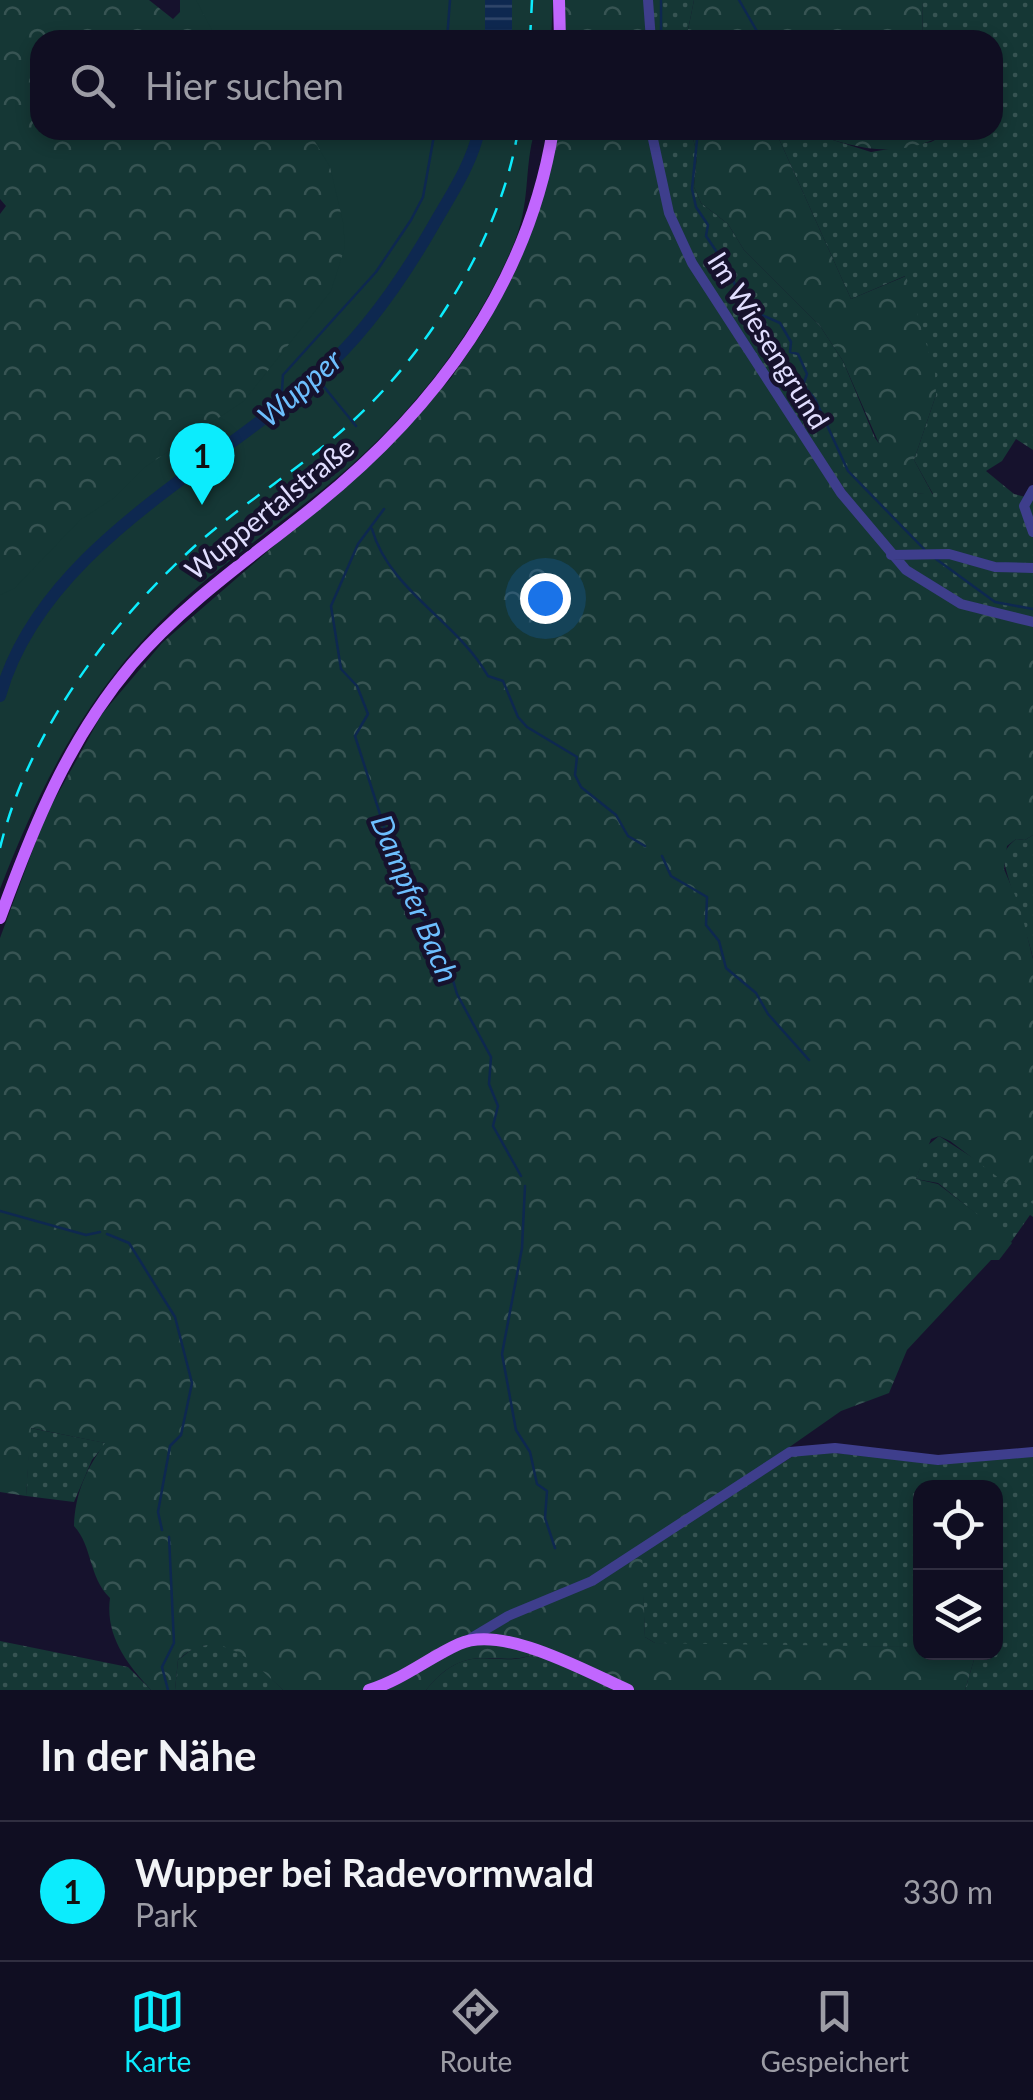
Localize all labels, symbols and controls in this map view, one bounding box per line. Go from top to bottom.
search box [30,30,1003,140]
icon: search [65,58,120,113]
text: Hier suchen [145,62,344,108]
street label: Im Wiesengrund [701,245,837,435]
water label: Wupper [250,340,349,433]
pin: 1 [170,422,234,505]
street label: Wuppertalstraße [178,429,360,587]
your location [520,573,571,624]
water label: Dampfer Bach [365,809,467,987]
map controls [913,1480,1003,1660]
button: locate [913,1480,1003,1570]
button: layers [913,1570,1003,1660]
text: In der Nähe [40,1730,257,1780]
text: Wupper bei Radevormwald [135,1849,594,1895]
text: 1 [63,1872,82,1911]
text: 330 m [903,1872,993,1911]
text: Park [135,1895,198,1934]
tab: Karte [124,1984,191,2078]
tab: Route [440,1984,512,2078]
tab: Gespeichert [761,1984,909,2078]

